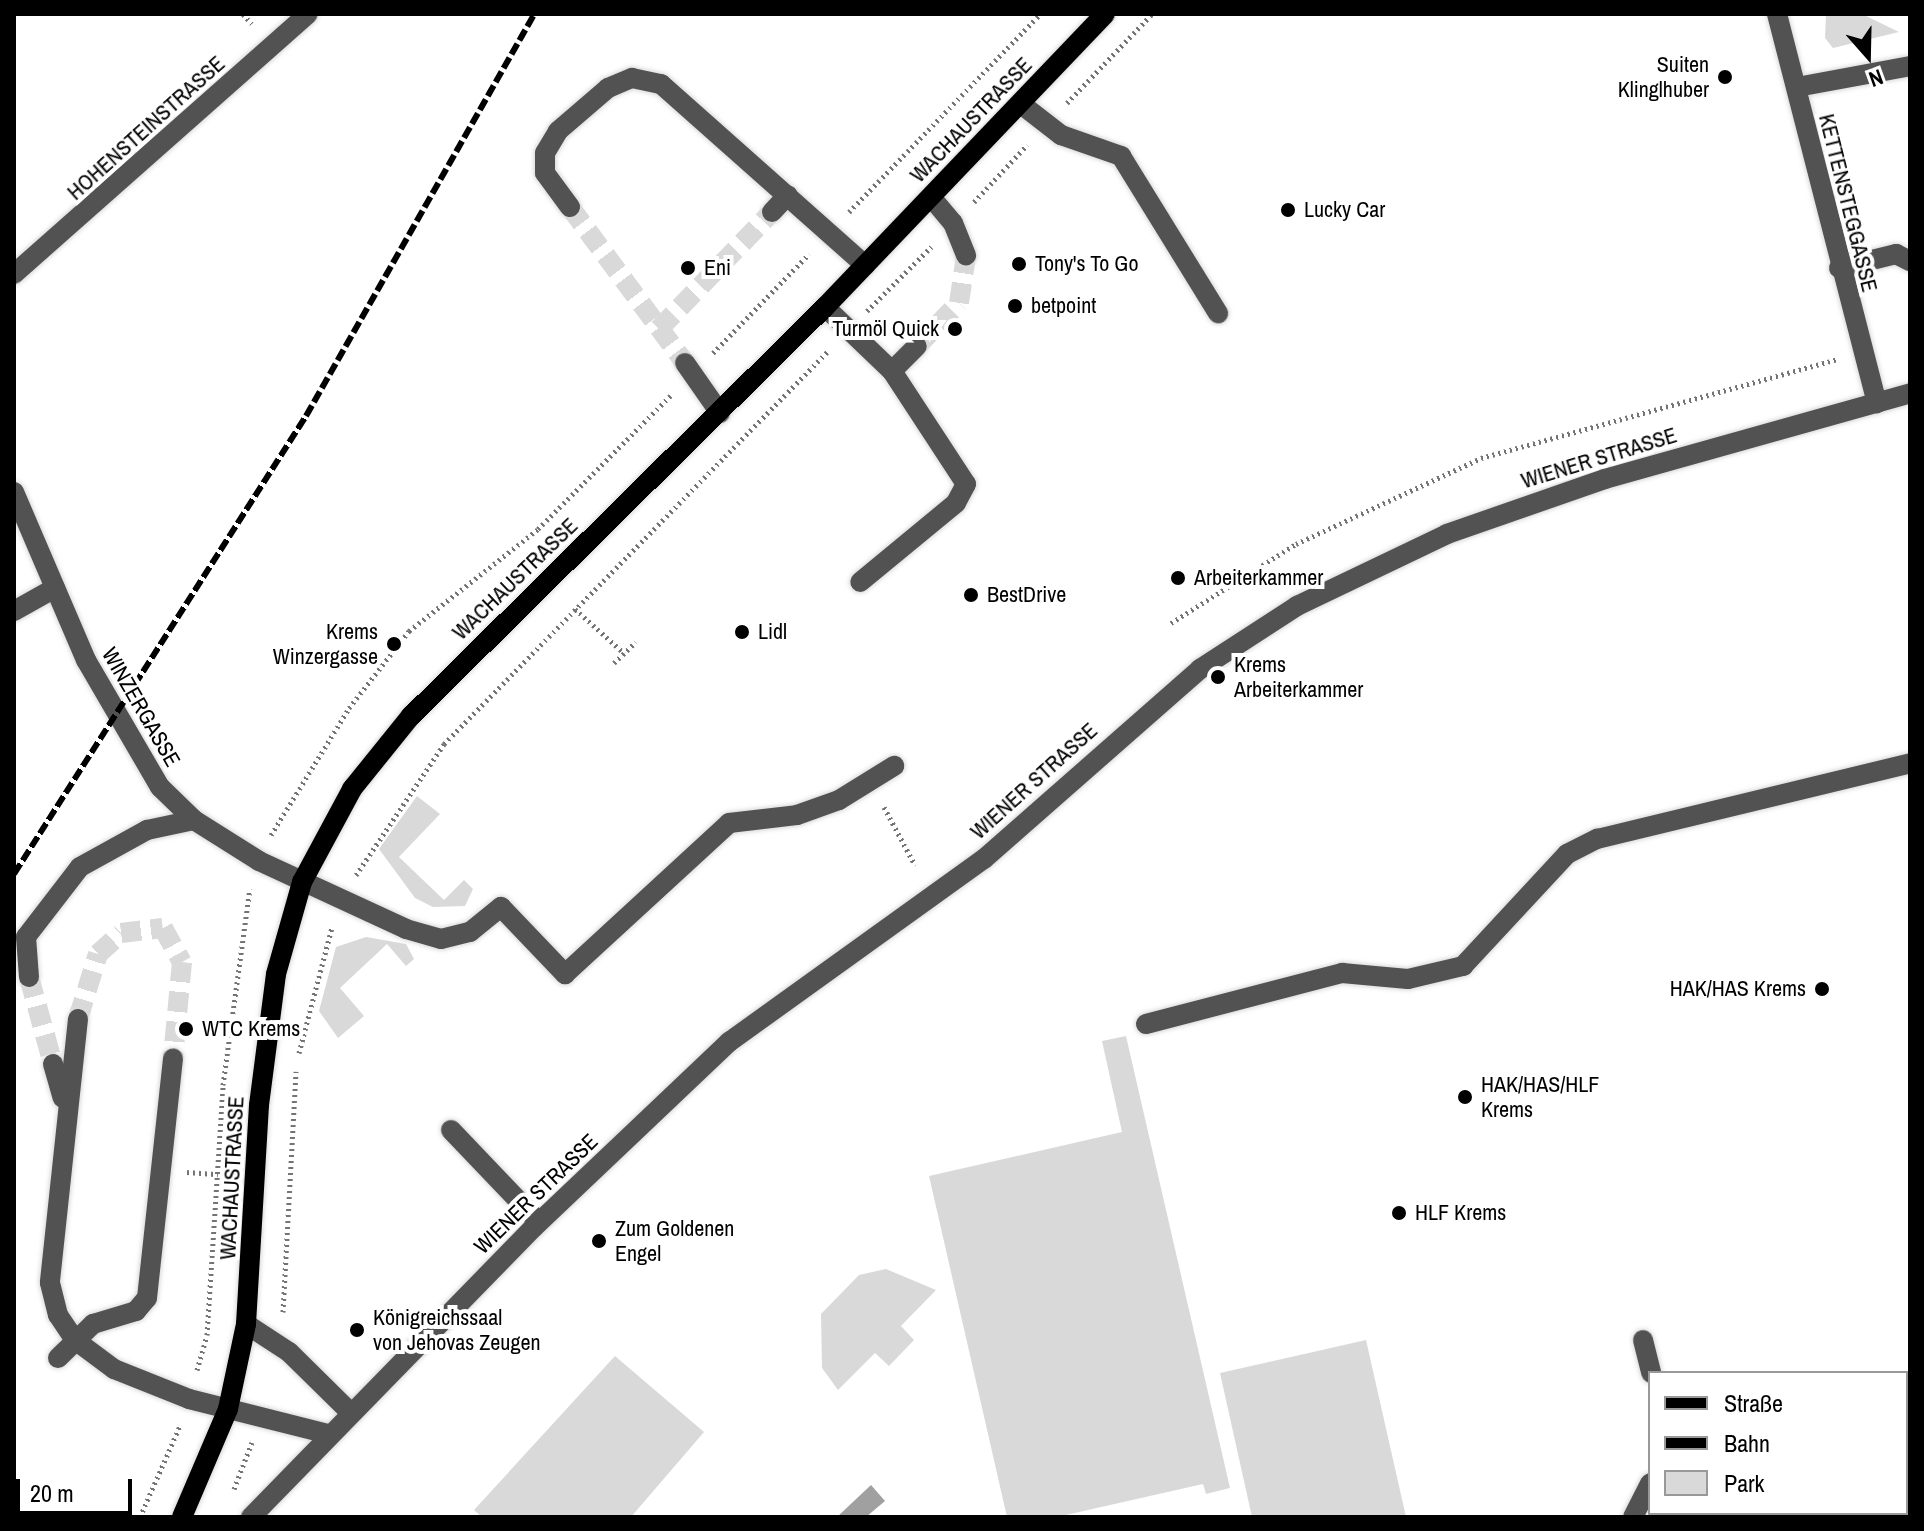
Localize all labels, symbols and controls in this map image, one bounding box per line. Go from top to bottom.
north arrow [1828,16,1908,96]
street label: HOHENSTEINSTRASSE [62,50,230,206]
place label: Suiten Klinglhuber [1618,51,1709,102]
street label: WACHAUSTRASSE [905,52,1037,188]
text: N [1865,62,1887,95]
marker: Suiten Klinglhuber [1716,68,1734,86]
street label: KETTENSTEGGASSE [1813,111,1883,295]
place label: Lucky Car [1304,197,1385,223]
marker: Lucky Car [1279,201,1297,219]
place label: Tony's To Go [1035,251,1139,277]
place label: Eni [704,255,731,281]
marker: Tony's To Go [1010,255,1028,273]
marker: Eni [679,259,697,277]
place label: betpoint [1031,293,1096,319]
marker: betpoint [1006,297,1024,315]
place label: Turmöl Quick [832,316,939,342]
marker: Turmöl Quick [946,320,964,338]
street label: WIENER STRASSE [1518,422,1680,494]
street label: WACHAUSTRASSE [447,513,583,645]
place label: Arbeiterkammer [1194,565,1323,591]
marker: Arbeiterkammer [1169,569,1187,587]
place label: BestDrive [987,582,1066,608]
marker: BestDrive [962,586,980,604]
place label: Krems Winzergasse [273,618,378,670]
place label: Lidl [758,619,787,645]
marker: Lidl [733,623,751,641]
marker: Krems Winzergasse [385,635,403,653]
street label: WINZERGASSE [96,643,186,771]
place label: Krems Arbeiterkammer [1234,651,1363,702]
marker: Krems Arbeiterkammer [1209,668,1227,686]
street label: WIENER STRASSE [965,717,1103,845]
place label: HAK/HAS Krems [1670,976,1806,1002]
marker: HAK/HAS Krems [1813,980,1831,998]
place label: WTC Krems [202,1016,300,1042]
marker: WTC Krems [177,1020,195,1038]
place label: HAK/HAS/HLF Krems [1481,1071,1599,1122]
marker: HAK/HAS/HLF Krems [1456,1088,1474,1106]
street label: WACHAUSTRASSE [215,1096,249,1260]
street label: WIENER STRASSE [469,1128,603,1260]
place label: HLF Krems [1415,1200,1506,1226]
marker: HLF Krems [1390,1204,1408,1222]
place label: Zum Goldenen Engel [615,1215,734,1266]
marker: Zum Goldenen Engel [590,1232,608,1250]
place label: Königreichssaal von Jehovas Zeugen [373,1304,540,1356]
marker: Königreichssaal von Jehovas Zeugen [348,1321,366,1339]
legend [1648,1371,1908,1515]
text: Straße [1724,1387,1783,1419]
text: Bahn [1724,1427,1770,1459]
scale bar [20,1463,136,1513]
text: Park [1724,1467,1764,1499]
text: 20 m [30,1477,74,1509]

